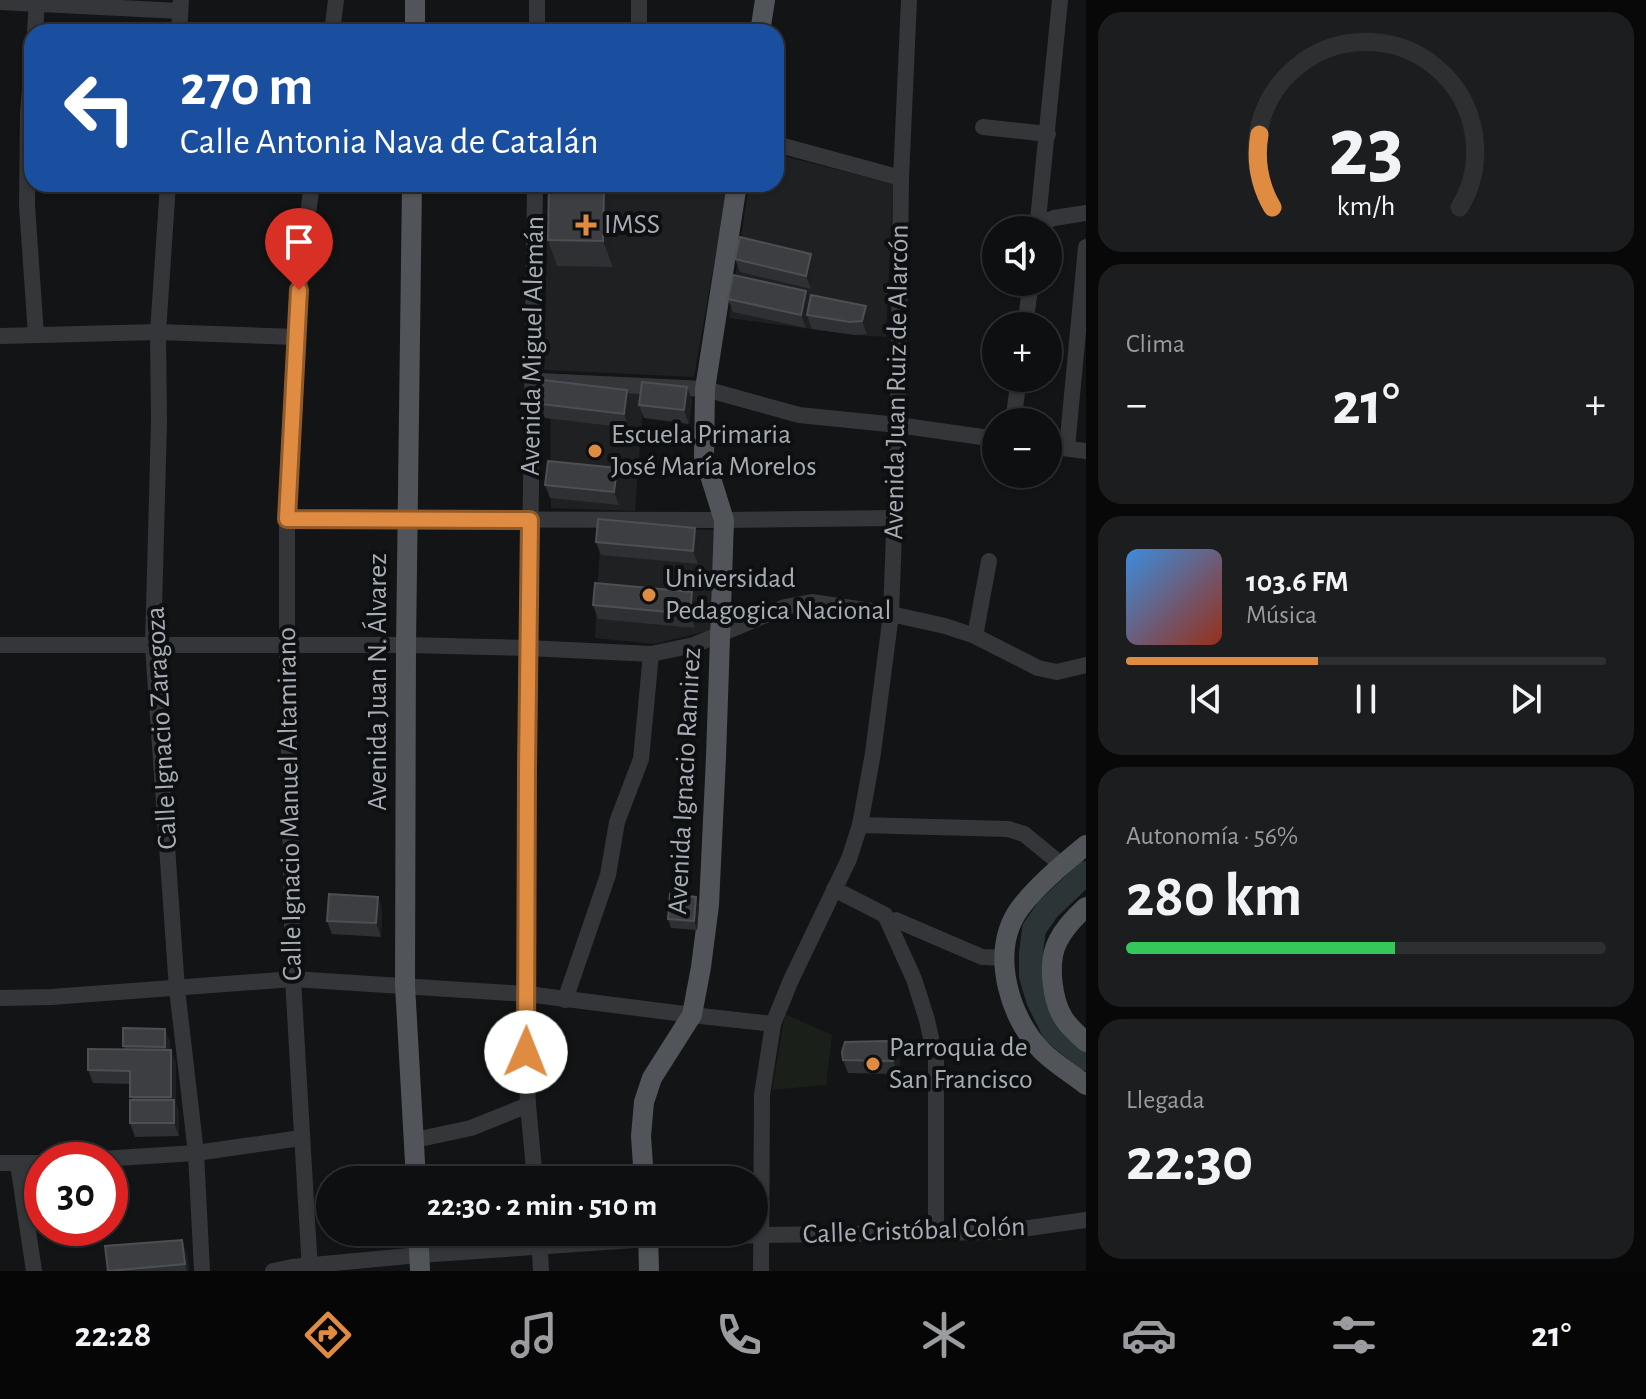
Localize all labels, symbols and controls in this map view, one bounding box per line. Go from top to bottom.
icon: left [48,56,152,160]
text: 270 m [180,59,313,115]
text: 23 [1328,106,1404,190]
text: Calle Antonia Nava de Catalán [180,124,599,160]
text: km/h [1337,192,1395,221]
pin [265,208,333,290]
place label: IMSS [604,211,660,239]
marker: IMSS [575,214,597,236]
street label: Avenida Miguel Alemán [517,216,549,476]
map controls [982,216,1062,488]
button: sound [982,216,1062,296]
icon: arrive [277,220,321,264]
street label: Avenida Juan Ruiz de Alarcón [880,224,914,540]
button: + [982,312,1062,392]
text: Clima [1126,331,1185,357]
text: 21° [1332,375,1400,435]
text: − [1126,383,1147,427]
text: + [1585,383,1606,427]
button: − [982,408,1062,488]
place label: Escuela Primaria José María Morelos [611,421,817,481]
marker: Escuela Primaria José María Morelos [586,442,604,460]
street label: Avenida Juan N. Álvarez [361,553,392,811]
place label: Universidad Pedagogica Nacional [665,565,891,625]
text: 103.6 FM [1246,567,1349,597]
marker: Universidad Pedagogica Nacional [640,586,658,604]
text: Música [1246,602,1317,628]
street label: Calle Ignacio Zaragoza [142,606,182,850]
street label: Calle Ignacio Manuel Altamirano [273,627,307,981]
street label: Avenida Ignacio Ramirez [664,647,706,915]
icon: previous [1184,677,1228,721]
icon: pause [1344,677,1388,721]
icon: next [1504,677,1548,721]
text: Autonomía · 56% [1126,823,1298,849]
text: 280 km [1126,867,1302,927]
position arrow [484,1010,568,1094]
place label: Parroquia de San Francisco [889,1034,1033,1094]
marker: Parroquia de San Francisco [864,1055,882,1073]
text: Llegada [1126,1087,1205,1113]
text: 22:30 [1126,1131,1253,1191]
speed limit sign: 30 [24,1142,128,1246]
text: 22:30 · 2 min · 510 m [427,1191,657,1221]
street label: Calle Cristóbal Colón [802,1213,1026,1249]
icon: directions [300,1307,356,1363]
icon: music [506,1307,562,1363]
icon: phone [711,1307,767,1363]
icon: climate [916,1307,972,1363]
icon: car [1121,1307,1177,1363]
icon: filters [1326,1307,1382,1363]
text: 22:28 [75,1317,151,1353]
text: 21° [1531,1317,1571,1353]

